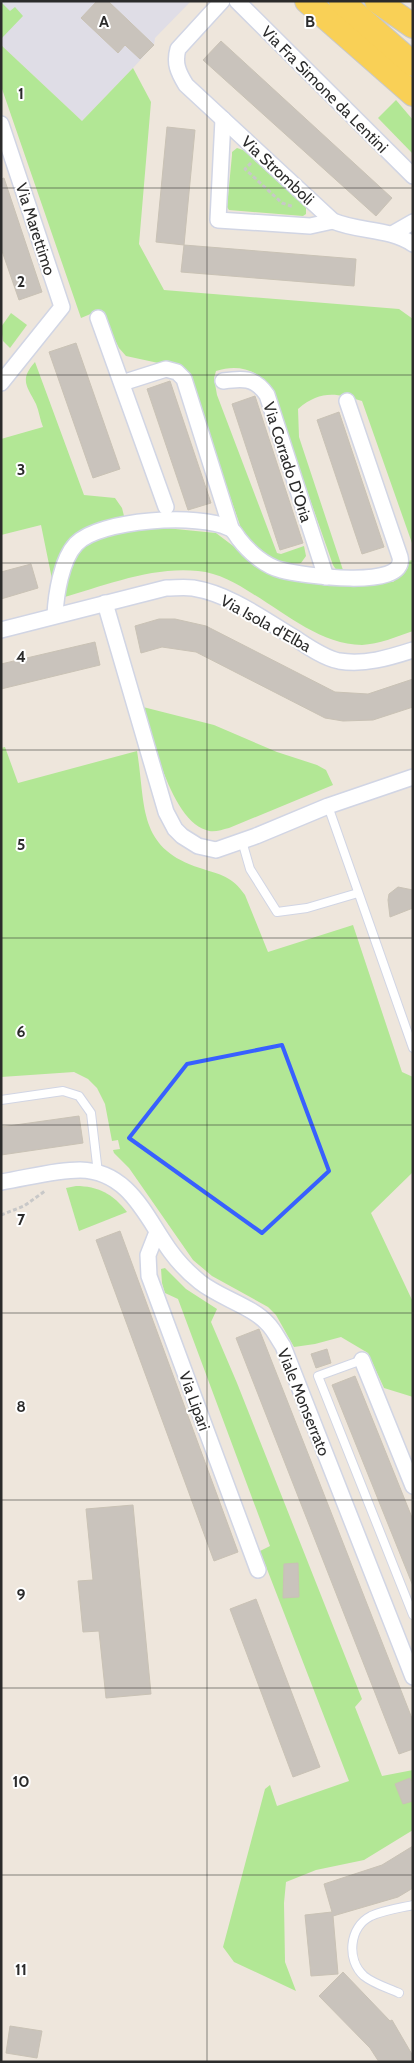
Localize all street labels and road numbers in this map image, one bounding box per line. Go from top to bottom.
street label: Via Fra Simone da Lentini [257,22,392,157]
street label: Via Stromboli [237,132,318,209]
street label: Via Marettimo [12,181,59,278]
street label: Via Corrado D'Oria [259,400,316,525]
street label: Via Isola d'Elba [217,591,315,656]
street label: Viale Monserrato [273,1346,334,1459]
street label: Via Lipari [175,1369,214,1433]

